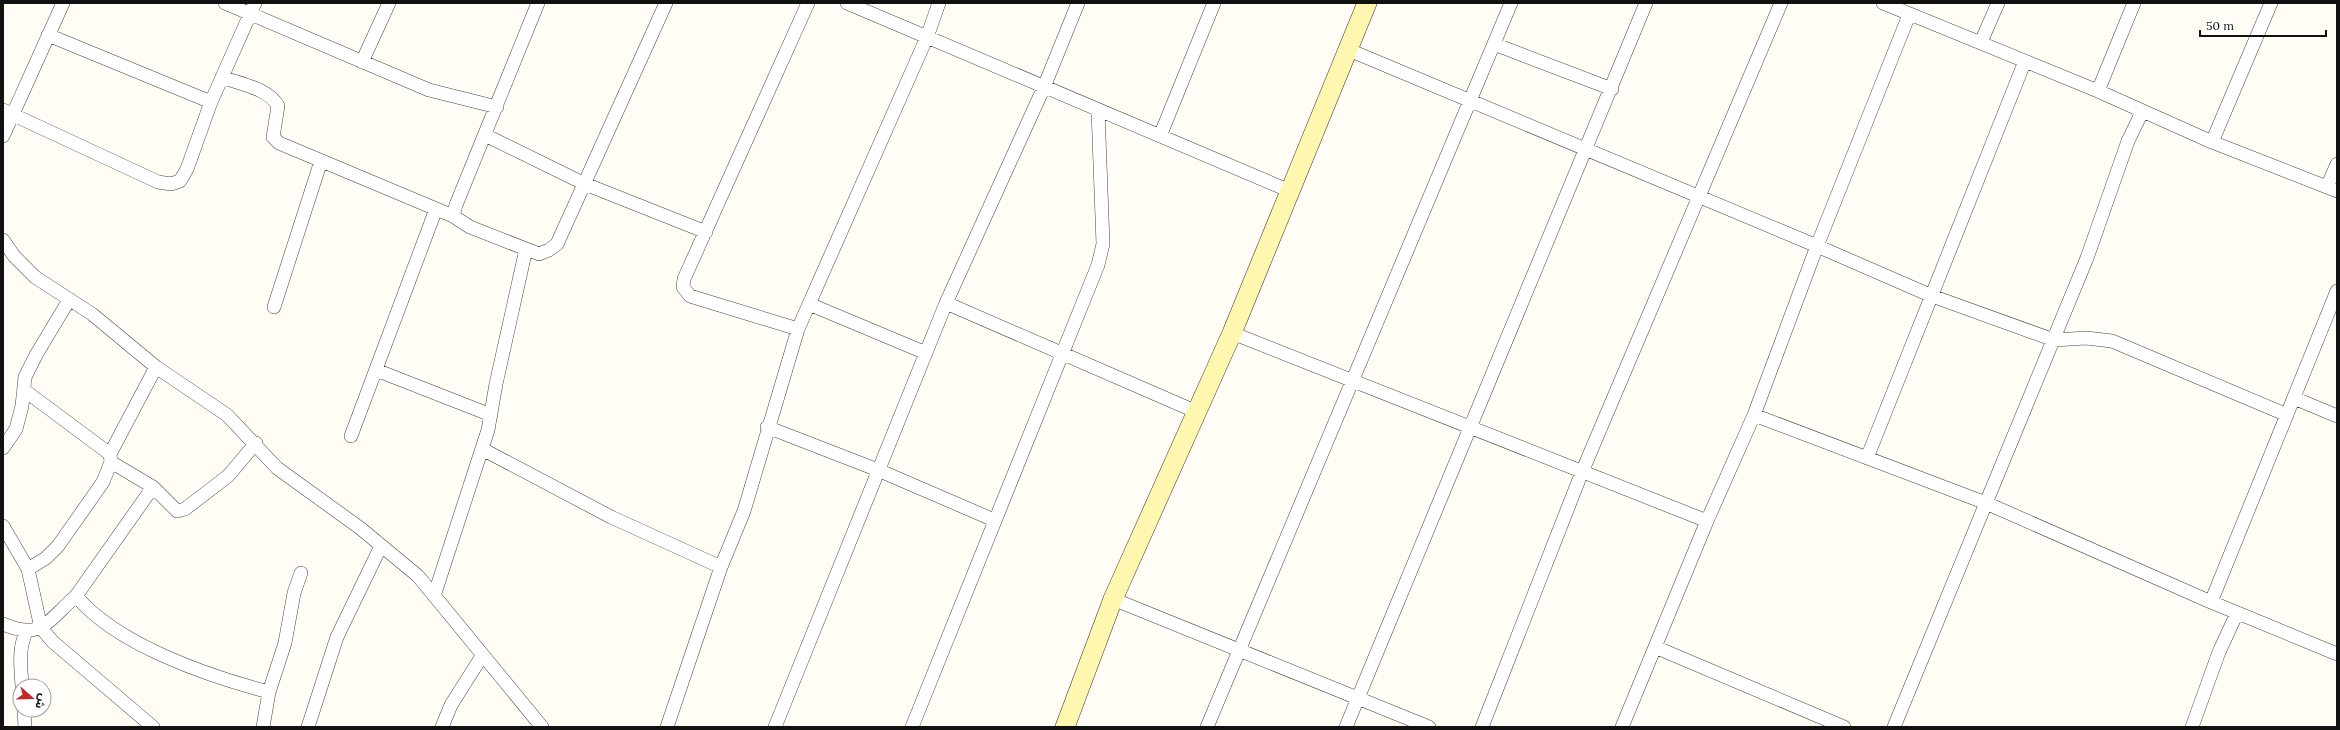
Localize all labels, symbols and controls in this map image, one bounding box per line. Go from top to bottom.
scale bar [2200,12,2326,38]
text: 50 m [2206,18,2234,33]
north arrow [12,678,52,718]
text: ش [32,692,51,711]

